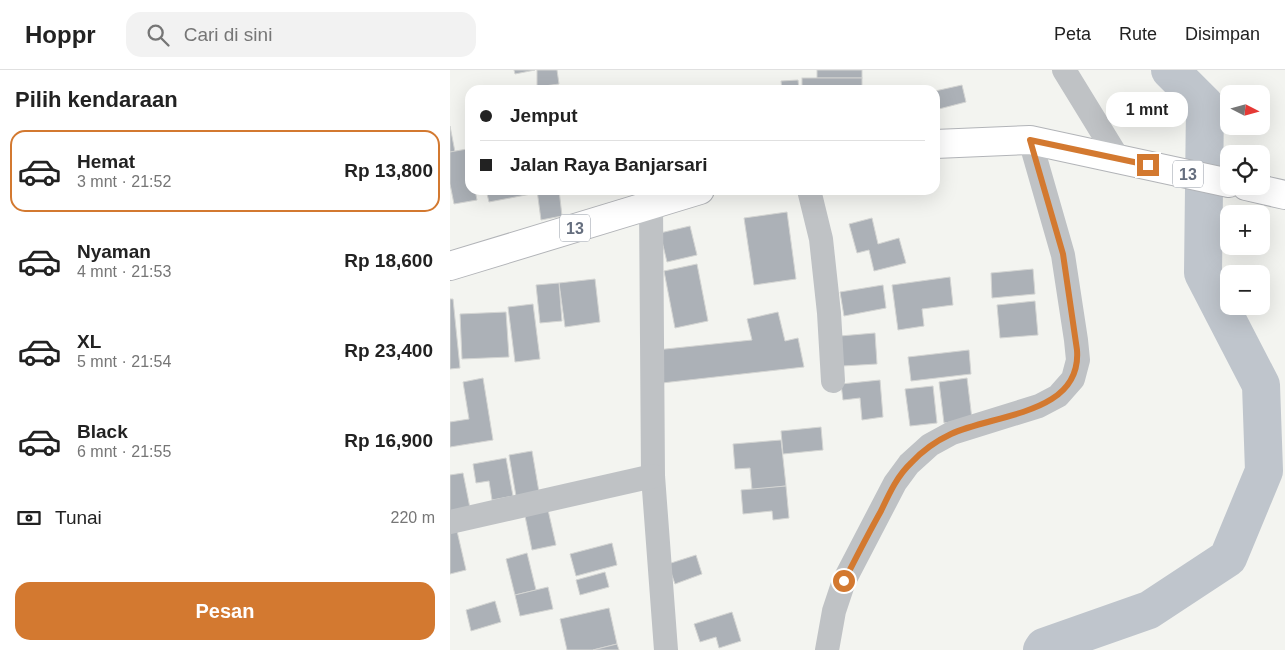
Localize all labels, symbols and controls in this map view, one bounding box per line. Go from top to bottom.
search box [126,12,476,57]
text: Hoppr [25,21,96,48]
icon: search [144,21,172,49]
text: Cari di sini [184,24,272,45]
text: Peta [1054,24,1091,44]
text: Rute [1119,24,1157,44]
text: Disimpan [1185,24,1260,44]
north arrow [1220,85,1270,135]
map controls [1220,85,1270,315]
text: Pilih kendaraan [15,87,178,112]
callout: 1 mnt [1107,92,1189,128]
text: 1 mnt [1126,101,1168,118]
text: Jemput [510,105,578,126]
button: locate [1220,145,1270,195]
icon: car [17,149,62,194]
text: Hemat [77,151,135,172]
text: Jalan Raya Banjarsari [510,154,708,175]
route end [1137,154,1159,176]
text: Rp 13,800 [344,160,433,181]
road number: 13 [1173,160,1203,188]
text: 3 mnt · 21:52 [77,173,171,190]
button: + [1220,205,1270,255]
road number: 13 [560,214,590,242]
icon: car [17,239,62,284]
text: Nyaman [77,241,151,262]
text: Rp 18,600 [344,250,433,271]
text: 4 mnt · 21:53 [77,263,171,280]
button: − [1220,265,1270,315]
icon: car [17,329,62,374]
text: XL [77,331,101,352]
text: Rp 23,400 [344,340,433,361]
text: 5 mnt · 21:54 [77,353,171,370]
icon: car [17,419,62,464]
text: Black [77,421,128,442]
text: Rp 16,900 [344,430,433,451]
text: 6 mnt · 21:55 [77,443,171,460]
icon: cash [15,504,43,532]
text: Tunai [55,507,102,528]
text: 220 m [391,509,435,526]
route start [833,570,855,592]
button: Pesan [15,582,435,640]

